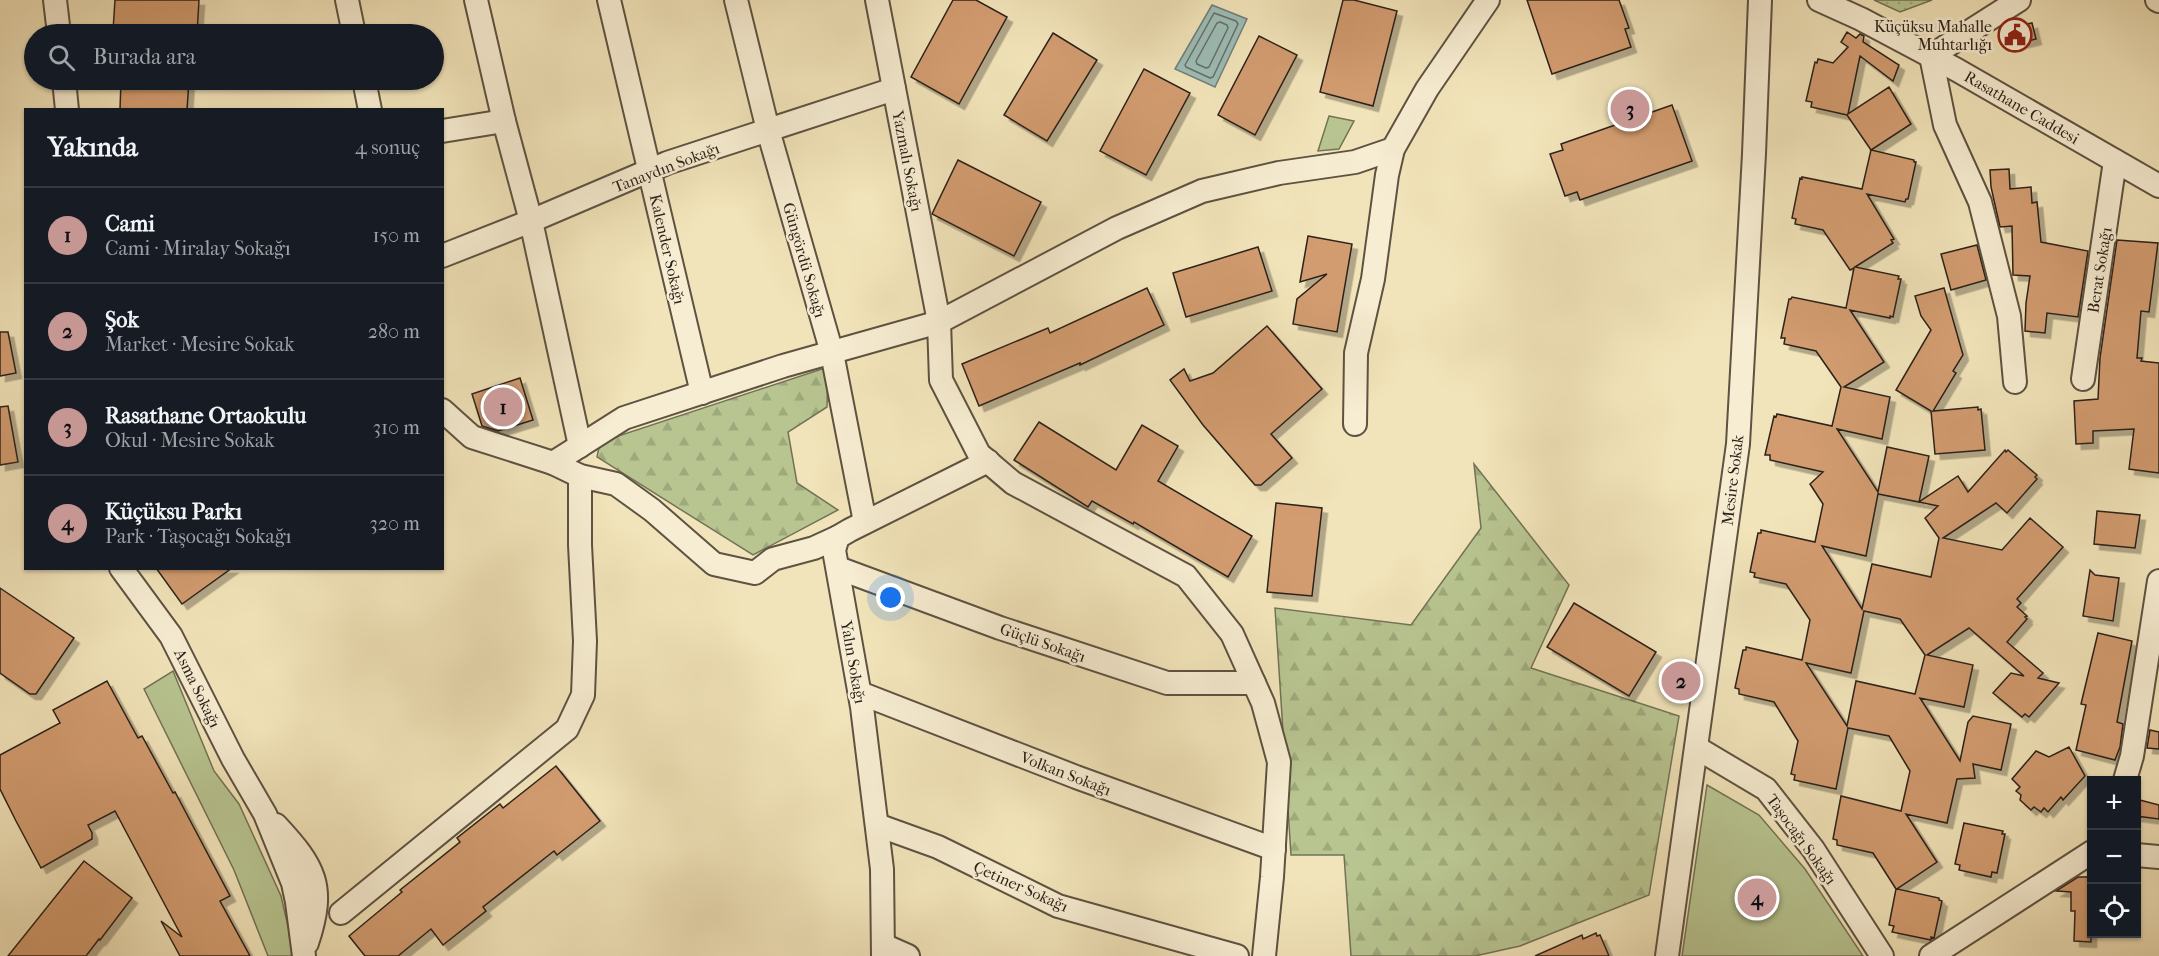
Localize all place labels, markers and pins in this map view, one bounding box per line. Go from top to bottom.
place label: Küçüksu Mahalle Muhtarlığı [1874,17,1992,54]
public building icon: Küçüksu Mahalle Muhtarlığı [1997,17,2033,53]
pin: 3 [1610,86,1650,132]
pin: 1 [484,384,522,430]
pin: 2 [1662,658,1700,704]
pin: 4 [1738,876,1776,920]

